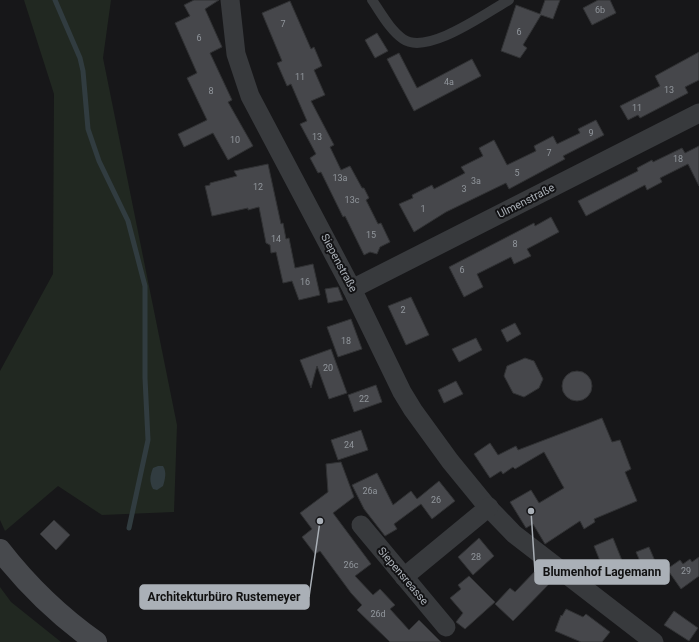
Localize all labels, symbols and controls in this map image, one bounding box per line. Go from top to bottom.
house number: 6b [595,5,605,15]
house number: 7 [280,19,286,29]
house number: 6 [516,27,522,37]
house number: 6 [196,33,202,43]
house number: 11 [295,72,305,82]
house number: 4a [444,77,454,87]
house number: 13 [664,85,674,95]
house number: 8 [208,86,214,96]
house number: 11 [632,103,642,113]
house number: 9 [588,128,594,138]
house number: 13 [312,132,322,142]
house number: 10 [230,135,240,145]
house number: 7 [546,148,552,158]
house number: 18 [673,154,683,164]
house number: 5 [514,168,520,178]
house number: 13a [332,173,348,183]
house number: 3a [471,176,481,186]
street label: Ulmenstraße [495,181,557,221]
house number: 12 [253,182,263,192]
house number: 3 [461,184,467,194]
house number: 13c [345,195,360,205]
house number: 1 [420,204,426,214]
house number: 15 [366,230,376,240]
street label: Siepenstraße [318,232,360,295]
house number: 14 [271,234,281,244]
house number: 8 [512,239,518,249]
house number: 6 [459,265,465,275]
house number: 16 [300,277,310,287]
house number: 2 [400,305,406,315]
house number: 18 [341,336,351,346]
house number: 20 [323,363,333,373]
house number: 22 [359,394,369,404]
house number: 24 [344,440,354,450]
house number: 26a [362,486,378,496]
house number: 26 [431,495,441,505]
street label: Siepensreasse [375,544,431,608]
house number: 28 [471,552,481,562]
house number: 26c [344,560,359,570]
callout: Blumenhof Lagemann [535,560,669,584]
text: Blumenhof Lagemann [543,565,661,579]
house number: 29 [681,566,691,576]
callout: Architekturbüro Rustemeyer [140,585,309,609]
text: Architekturbüro Rustemeyer [148,590,301,604]
house number: 26d [370,609,386,619]

